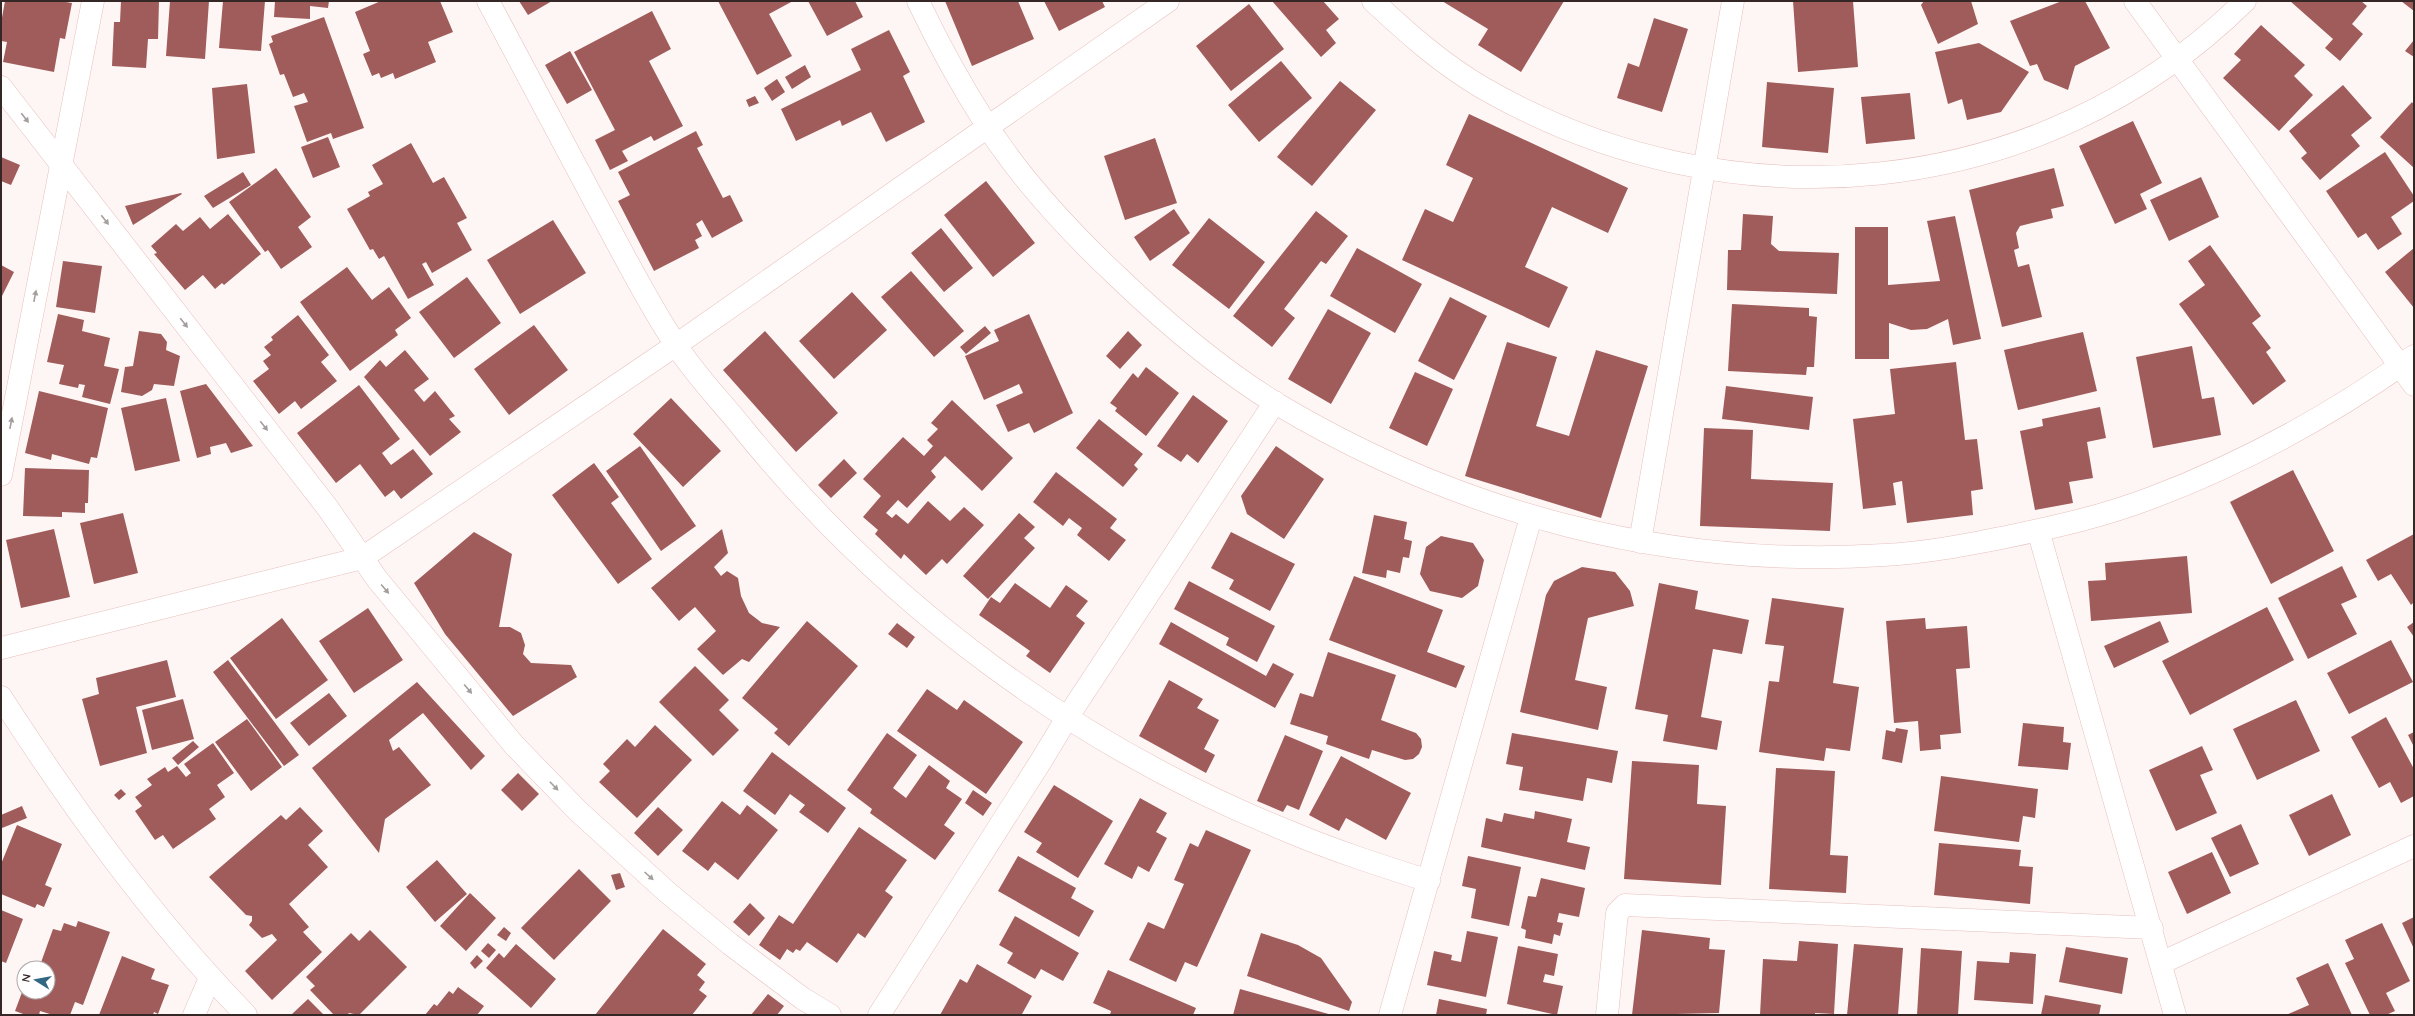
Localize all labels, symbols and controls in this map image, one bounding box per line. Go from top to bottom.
one-way arrow [21,112,29,123]
one-way arrow [100,215,109,226]
one-way arrow [32,289,38,302]
one-way arrow [180,318,188,328]
one-way arrow [8,417,14,429]
one-way arrow [260,420,268,431]
one-way arrow [381,584,390,595]
one-way arrow [464,684,473,694]
one-way arrow [550,781,559,791]
one-way arrow [644,871,654,880]
north arrow [16,960,56,1000]
text: N [19,973,34,983]

